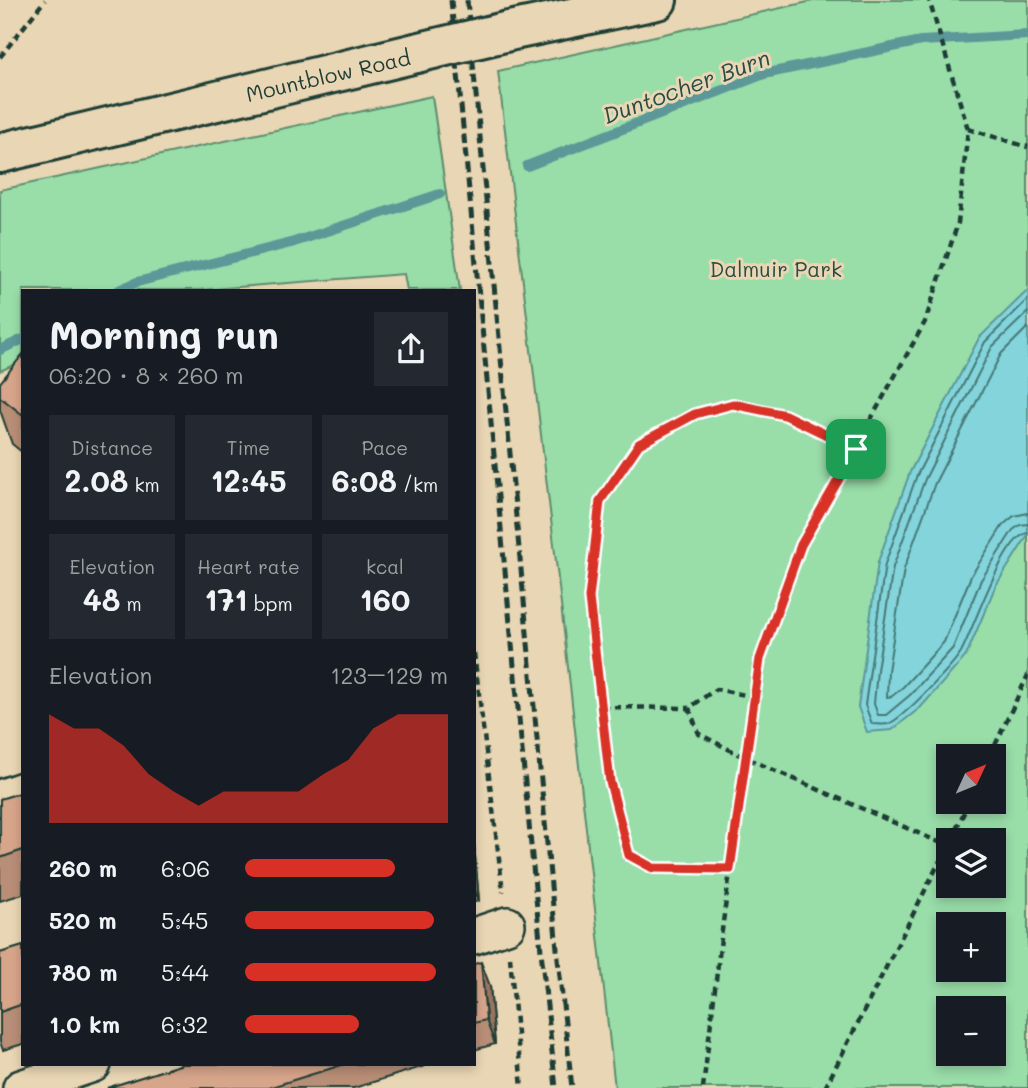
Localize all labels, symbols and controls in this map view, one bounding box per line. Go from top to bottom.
water label: Duntocher Burn [598,42,774,130]
street label: Mountblow Road [243,43,413,107]
park label: Dalmuir Park [710,255,842,282]
text: Morning run [49,309,279,359]
button: share [374,312,448,386]
text: 06:20 · 8 × 260 m [49,360,244,390]
pin [826,419,886,479]
icon: arrive [837,430,875,468]
text: Distance [71,435,153,460]
text: Time [227,435,270,460]
text: Pace [362,435,408,460]
text: 2.08 [65,460,128,500]
text: 12:45 [210,460,287,500]
text: 6:08 [331,460,397,500]
text: km [128,472,160,497]
text: /km [397,472,438,497]
text: Elevation [70,554,155,579]
text: Heart rate [197,554,300,579]
text: kcal [366,554,404,579]
text: 48 [83,579,120,619]
text: 171 [204,579,248,619]
text: 160 [359,579,410,619]
text: m [120,591,142,616]
text: bpm [248,591,293,616]
text: Elevation [49,660,152,690]
text: 123–129 m [330,660,448,690]
north arrow [936,744,1006,814]
map controls [936,744,1006,1066]
button: layers [936,828,1006,898]
text: 260 m [49,853,117,883]
text: 6:06 [161,853,210,883]
text: 520 m [49,905,117,935]
text: 5:45 [161,905,208,935]
button: + [936,912,1006,982]
text: 780 m [49,957,117,987]
text: 5:44 [161,957,209,987]
button: − [936,996,1006,1066]
text: 1.0 km [49,1009,120,1039]
text: 6:32 [161,1009,208,1039]

